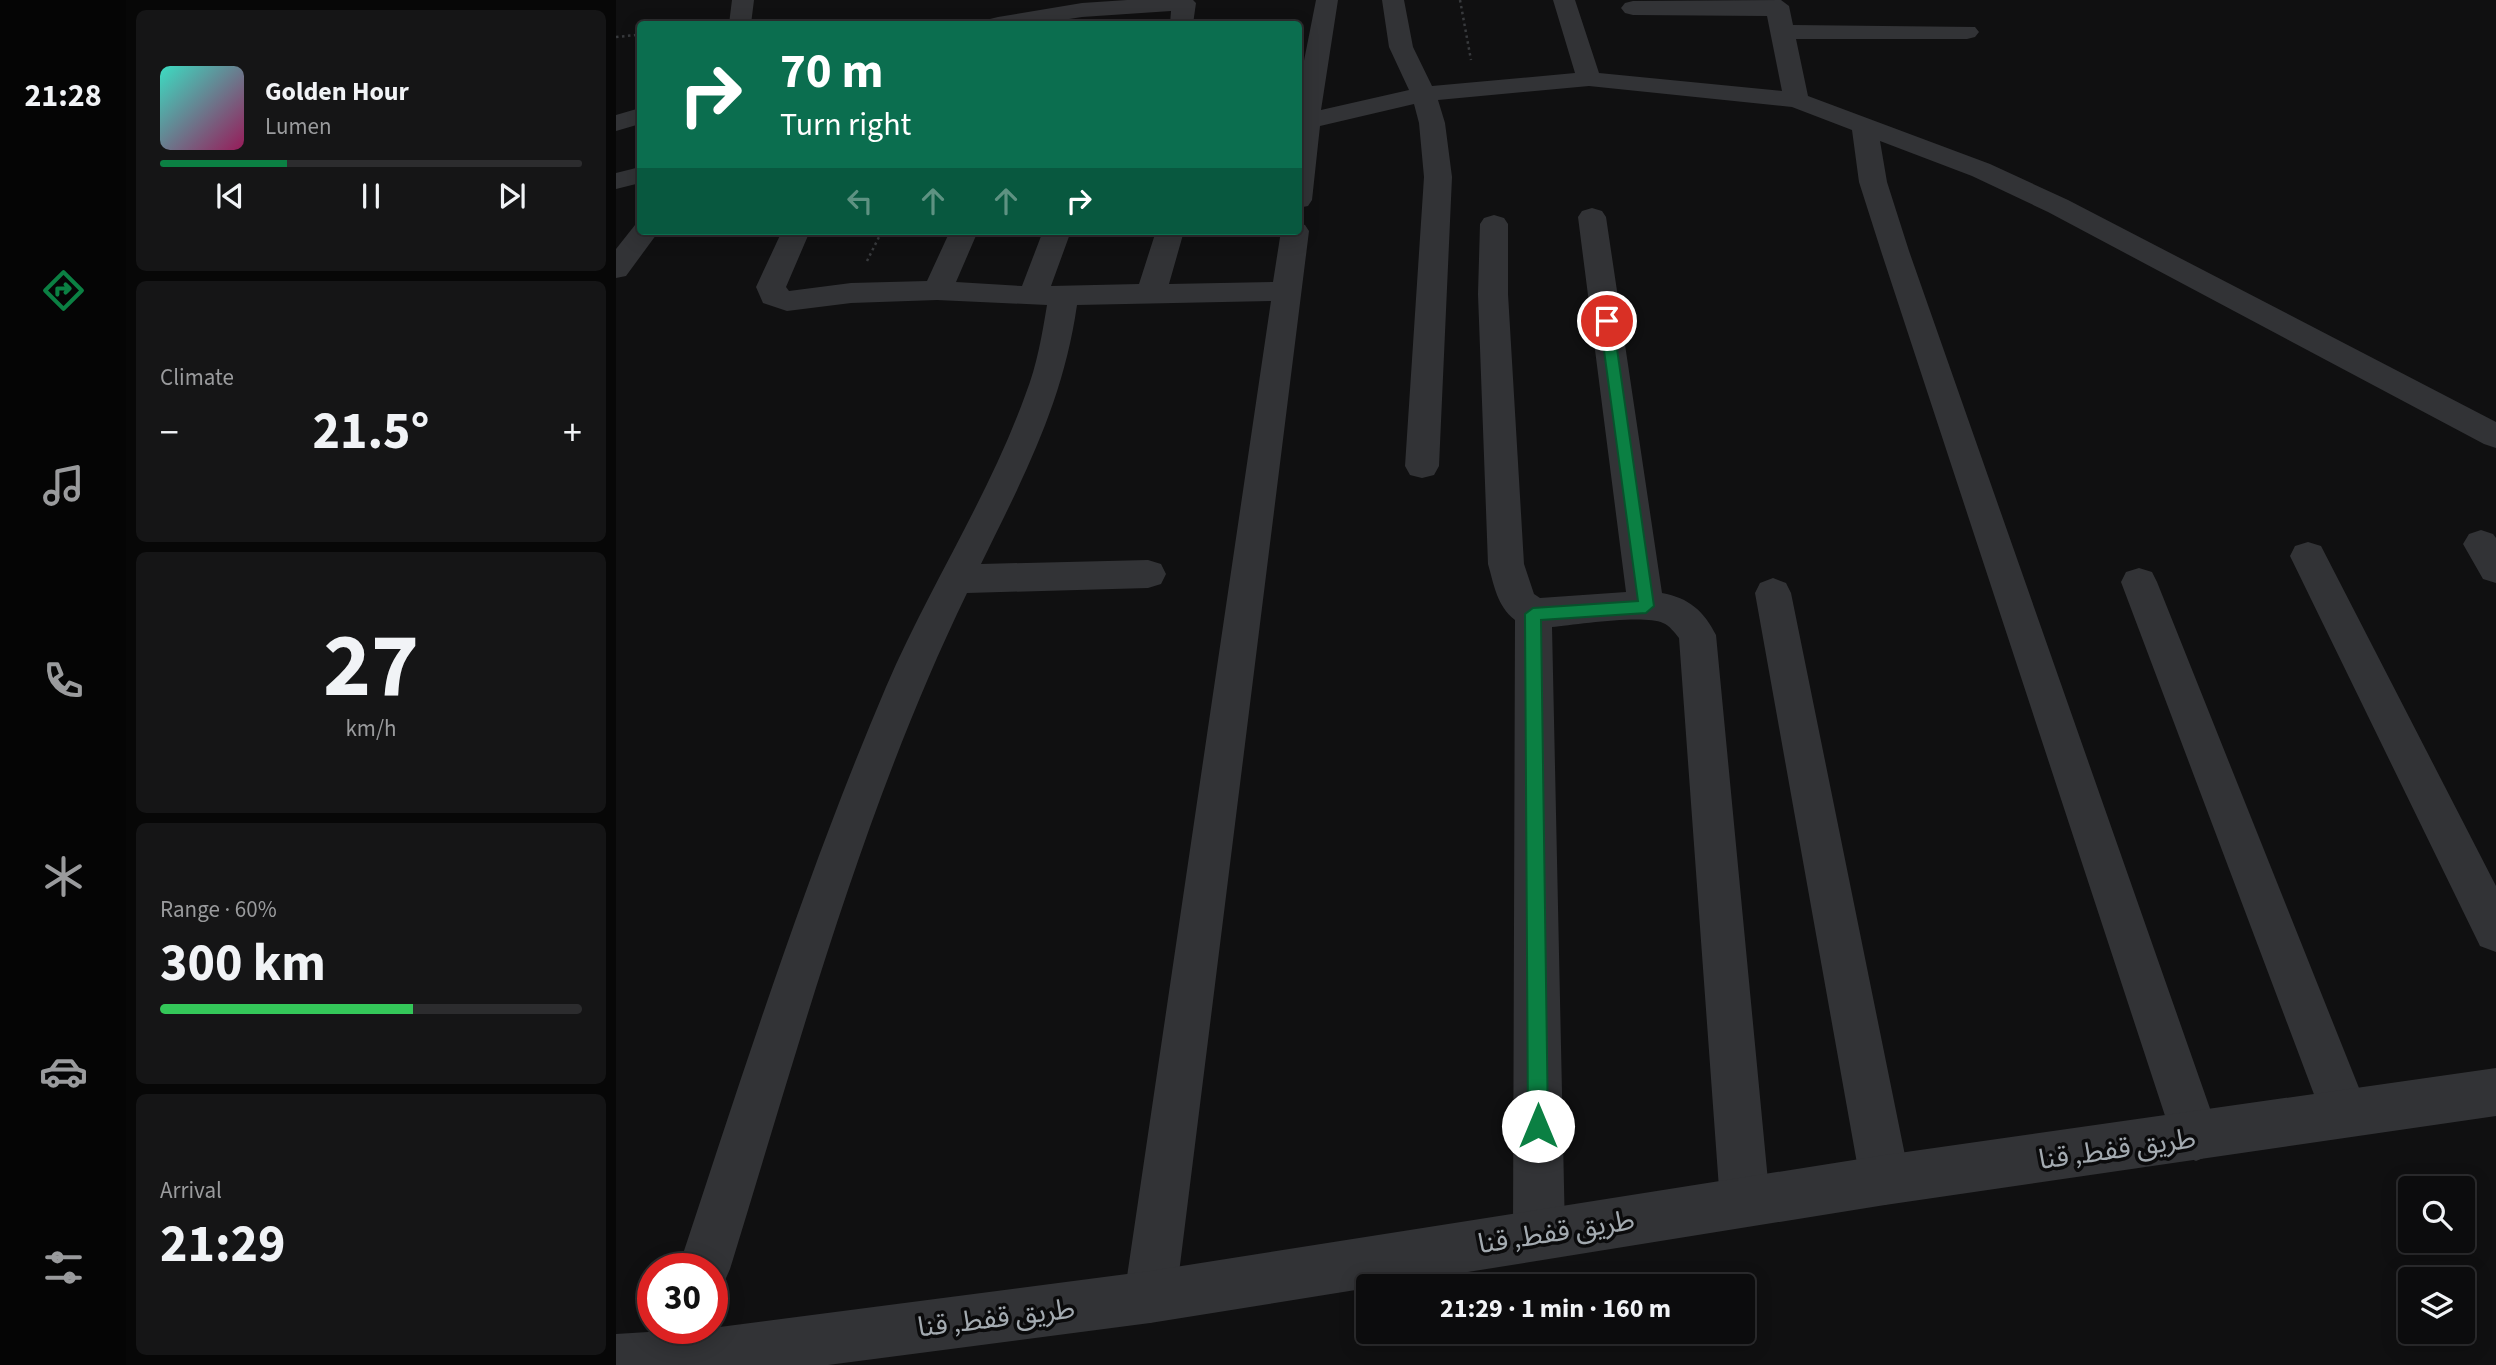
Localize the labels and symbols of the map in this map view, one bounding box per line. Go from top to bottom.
pin [1577,291,1637,351]
position arrow [1501,1089,1575,1163]
street label: طريق قفط, قنا [2036,1118,2198,1180]
street label: طريق قفط, قنا [1475,1200,1637,1264]
speed limit sign: 30 [637,1253,728,1344]
street label: طريق قفط, قنا [915,1288,1077,1347]

